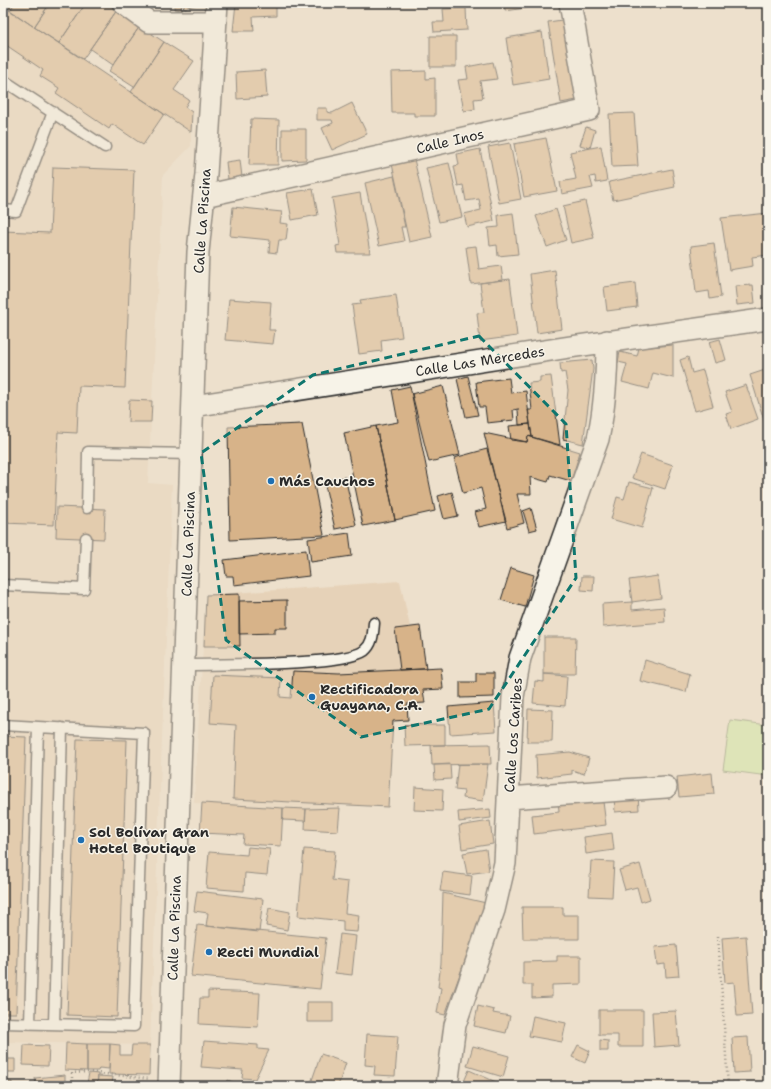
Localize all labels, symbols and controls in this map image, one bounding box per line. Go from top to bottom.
street label: Calle Inos [414,124,486,158]
street label: Calle La Piscina [189,168,215,274]
street label: Calle Las Mercedes [414,342,546,380]
place label: Más Cauchos [279,472,375,490]
marker: Más Cauchos [266,476,276,486]
street label: Calle La Piscina [177,491,199,597]
street label: Calle Los Caribes [500,677,526,793]
place label: Rectificadora Guayana, C.A. [320,680,422,714]
marker: Rectificadora Guayana, C.A. [307,692,317,702]
place label: Sol Bolívar Gran Hotel Boutique [89,823,209,857]
marker: Sol Bolívar Gran Hotel Boutique [76,835,86,845]
street label: Calle La Piscina [163,875,185,981]
place label: Recti Mundial [217,943,319,961]
marker: Recti Mundial [204,947,214,957]

